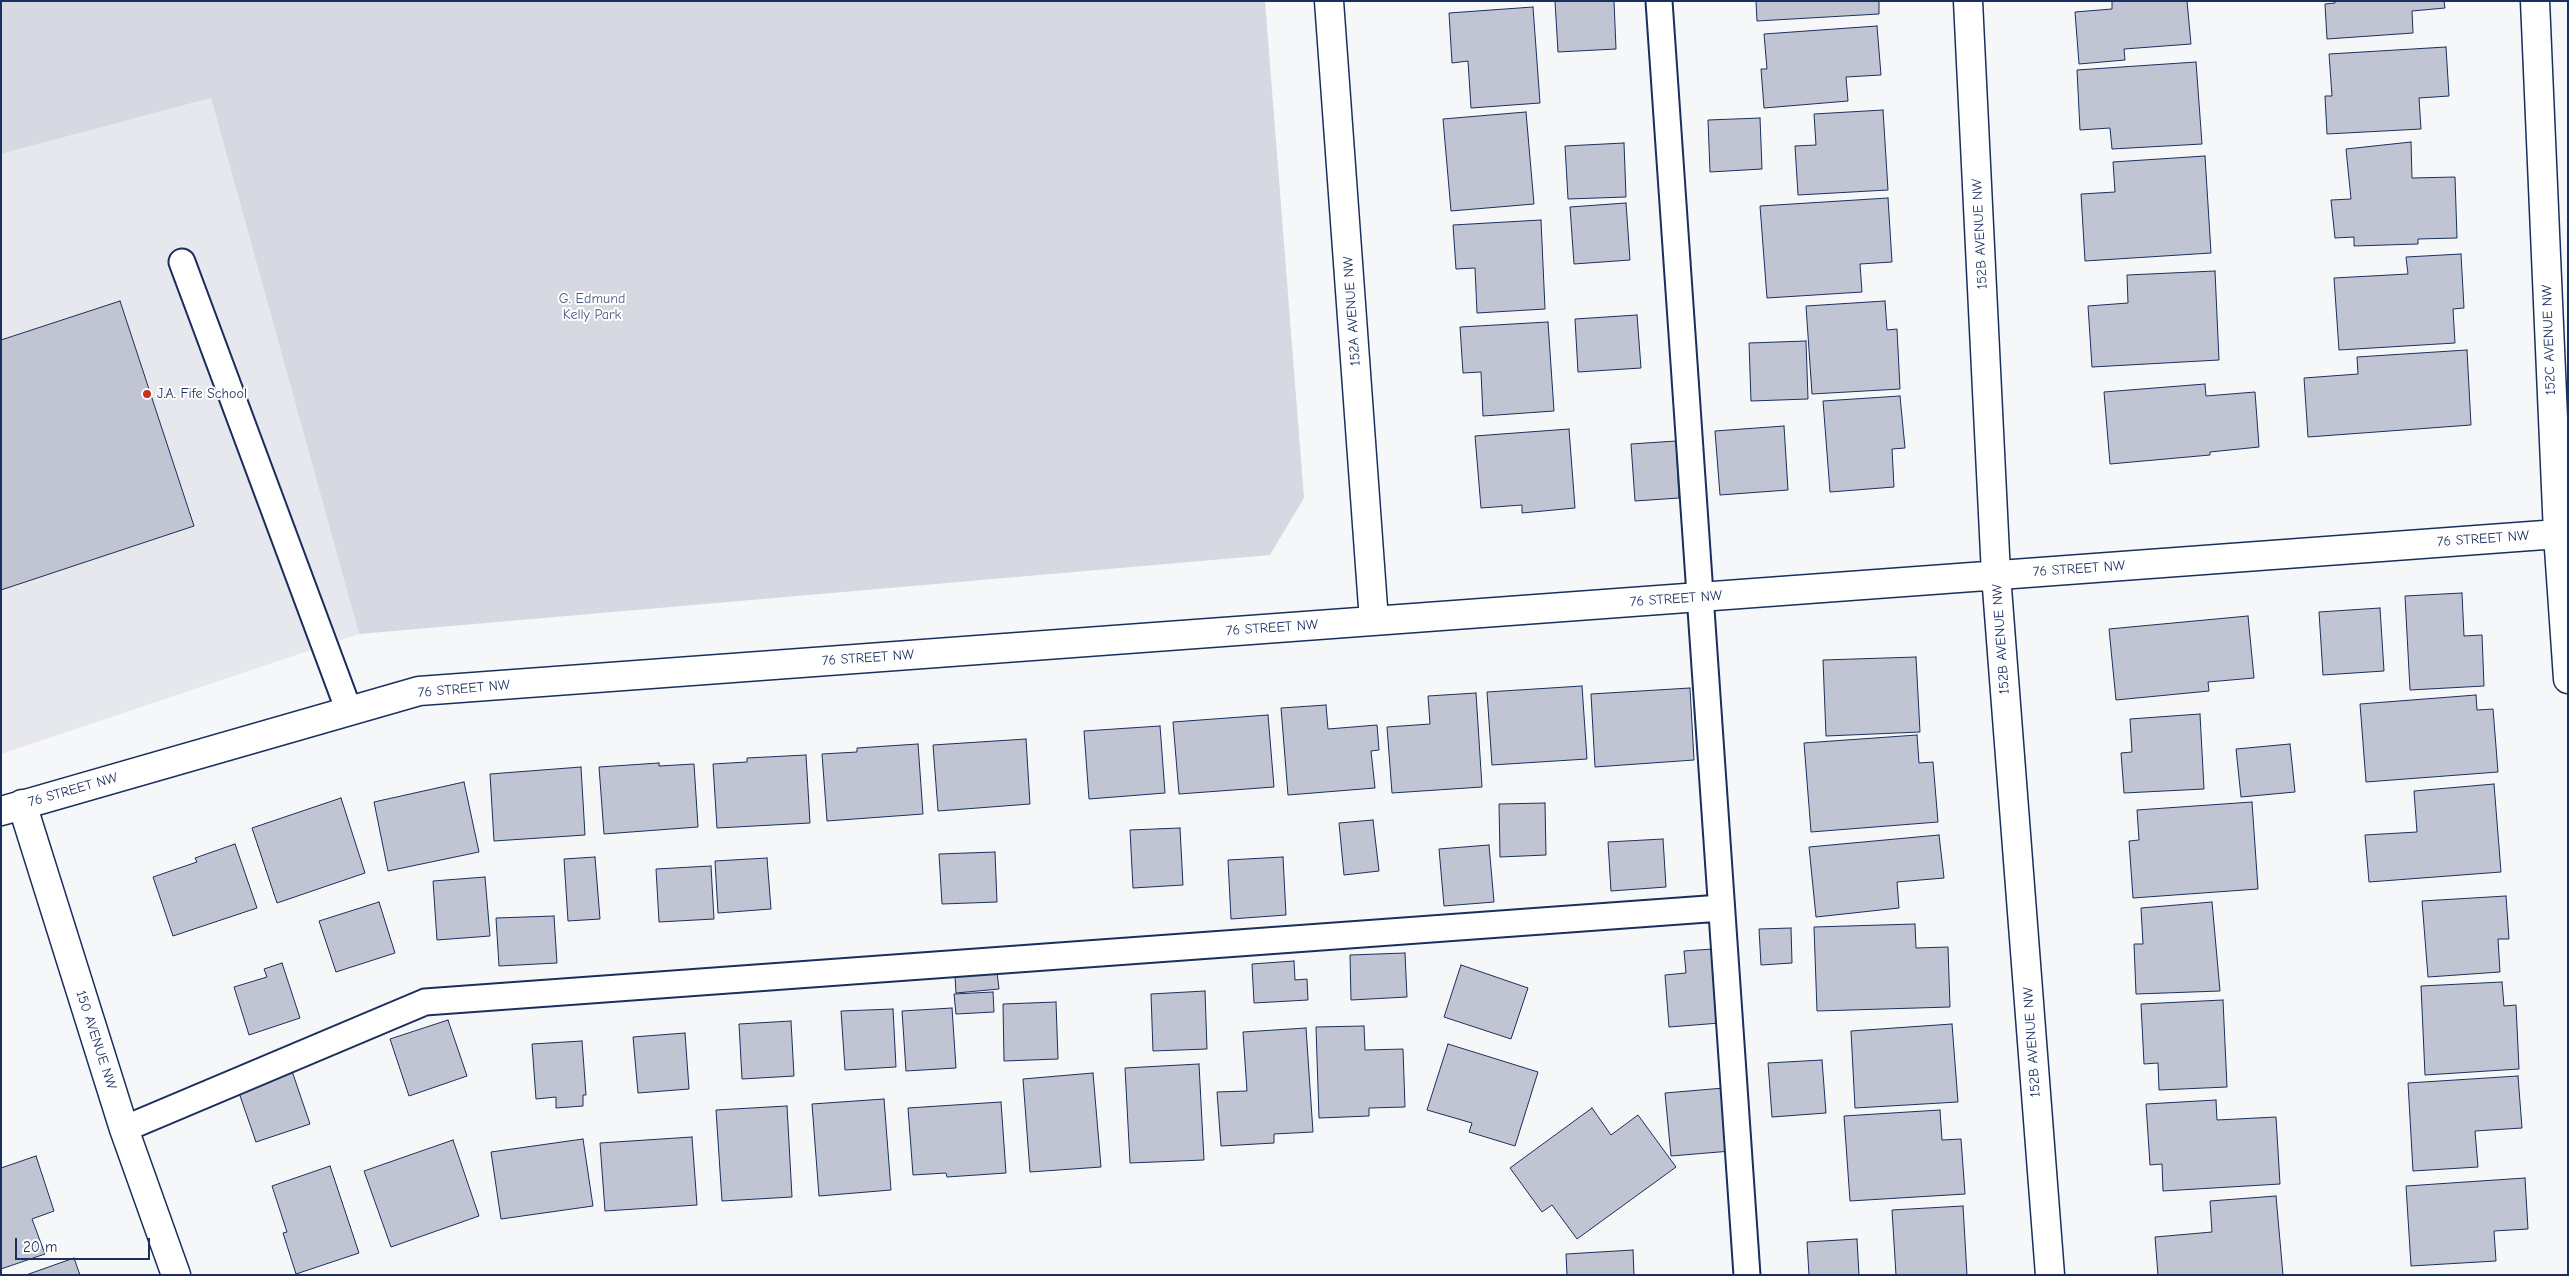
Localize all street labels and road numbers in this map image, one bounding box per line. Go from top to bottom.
street label: 152B AVENUE NW [1969,178,1991,290]
street label: 152A AVENUE NW [1340,256,1364,366]
street label: 152C AVENUE NW [2539,284,2559,396]
street label: 76 STREET NW [2436,527,2530,551]
street label: 76 STREET NW [2032,557,2126,581]
street label: 152B AVENUE NW [1989,583,2013,695]
street label: 76 STREET NW [1629,587,1723,611]
street label: 76 STREET NW [1225,616,1319,640]
street label: 76 STREET NW [821,646,915,670]
street label: 76 STREET NW [417,677,511,701]
street label: 76 STREET NW [26,769,120,811]
street label: 152B AVENUE NW [2020,986,2044,1098]
street label: 150 AVENUE NW [72,988,120,1092]

